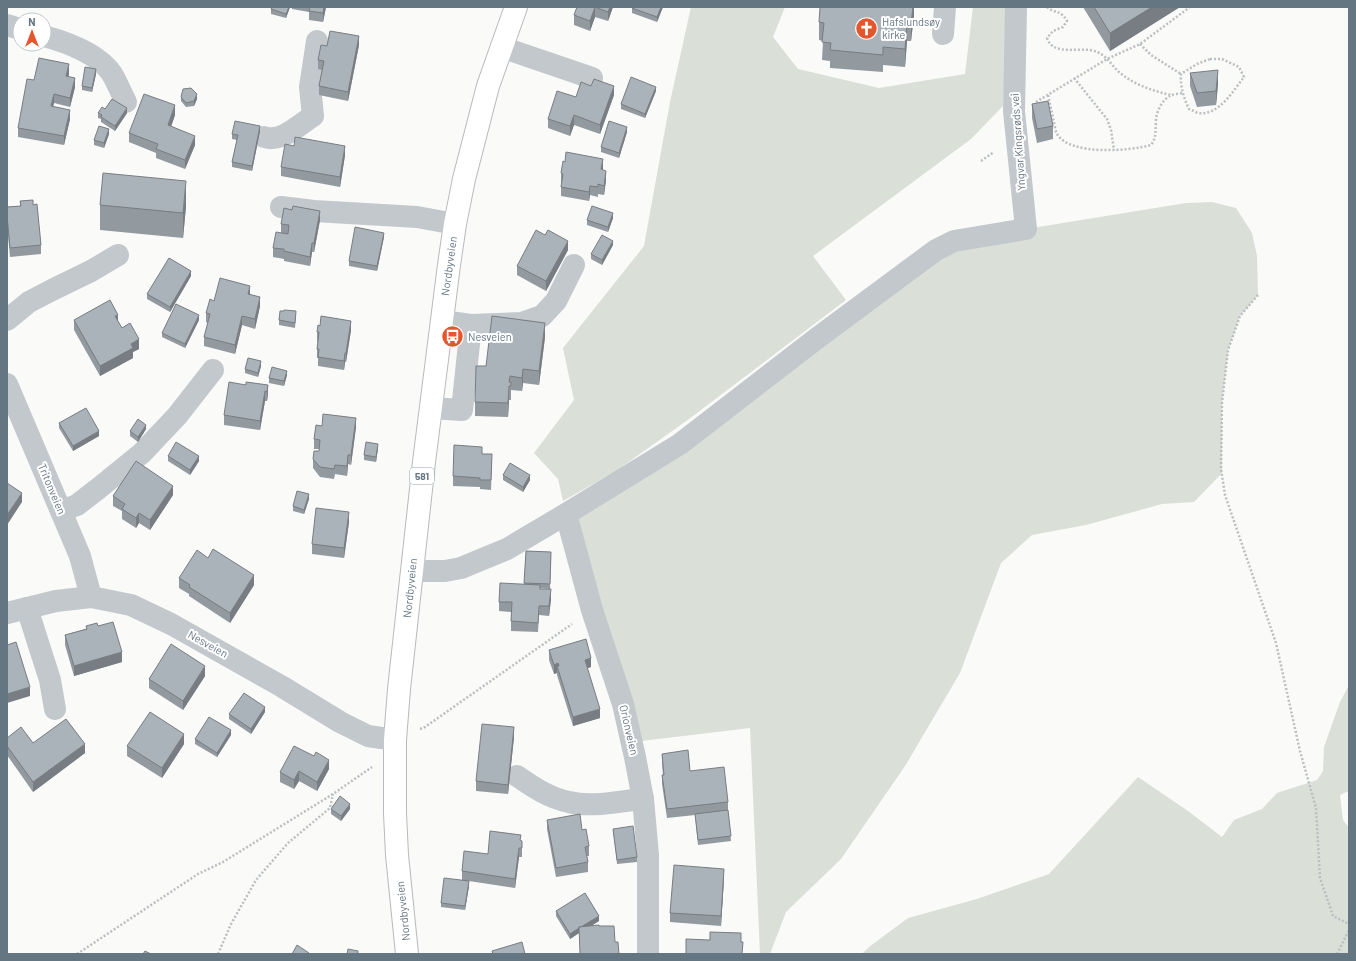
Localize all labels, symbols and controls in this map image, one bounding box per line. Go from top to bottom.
north arrow [12,12,52,52]
text: N [28,15,36,28]
church icon: Hafslundsøy kirke [853,15,879,41]
place label: Hafslundsøy kirke [882,15,940,41]
street label: Yngvar Kingsrøds vei [1008,93,1027,191]
street label: Nordbyveien [438,235,459,296]
bus stop icon: Nesveien [439,324,465,350]
place label: Nesveien [468,330,512,343]
street label: Tritonveien [36,462,69,516]
road number: 581 [410,468,434,484]
street label: Nordbyveien [400,557,419,618]
street label: Nesveien [186,627,231,660]
street label: Orionveien [617,704,642,756]
street label: Nordbyveien [393,881,412,942]

